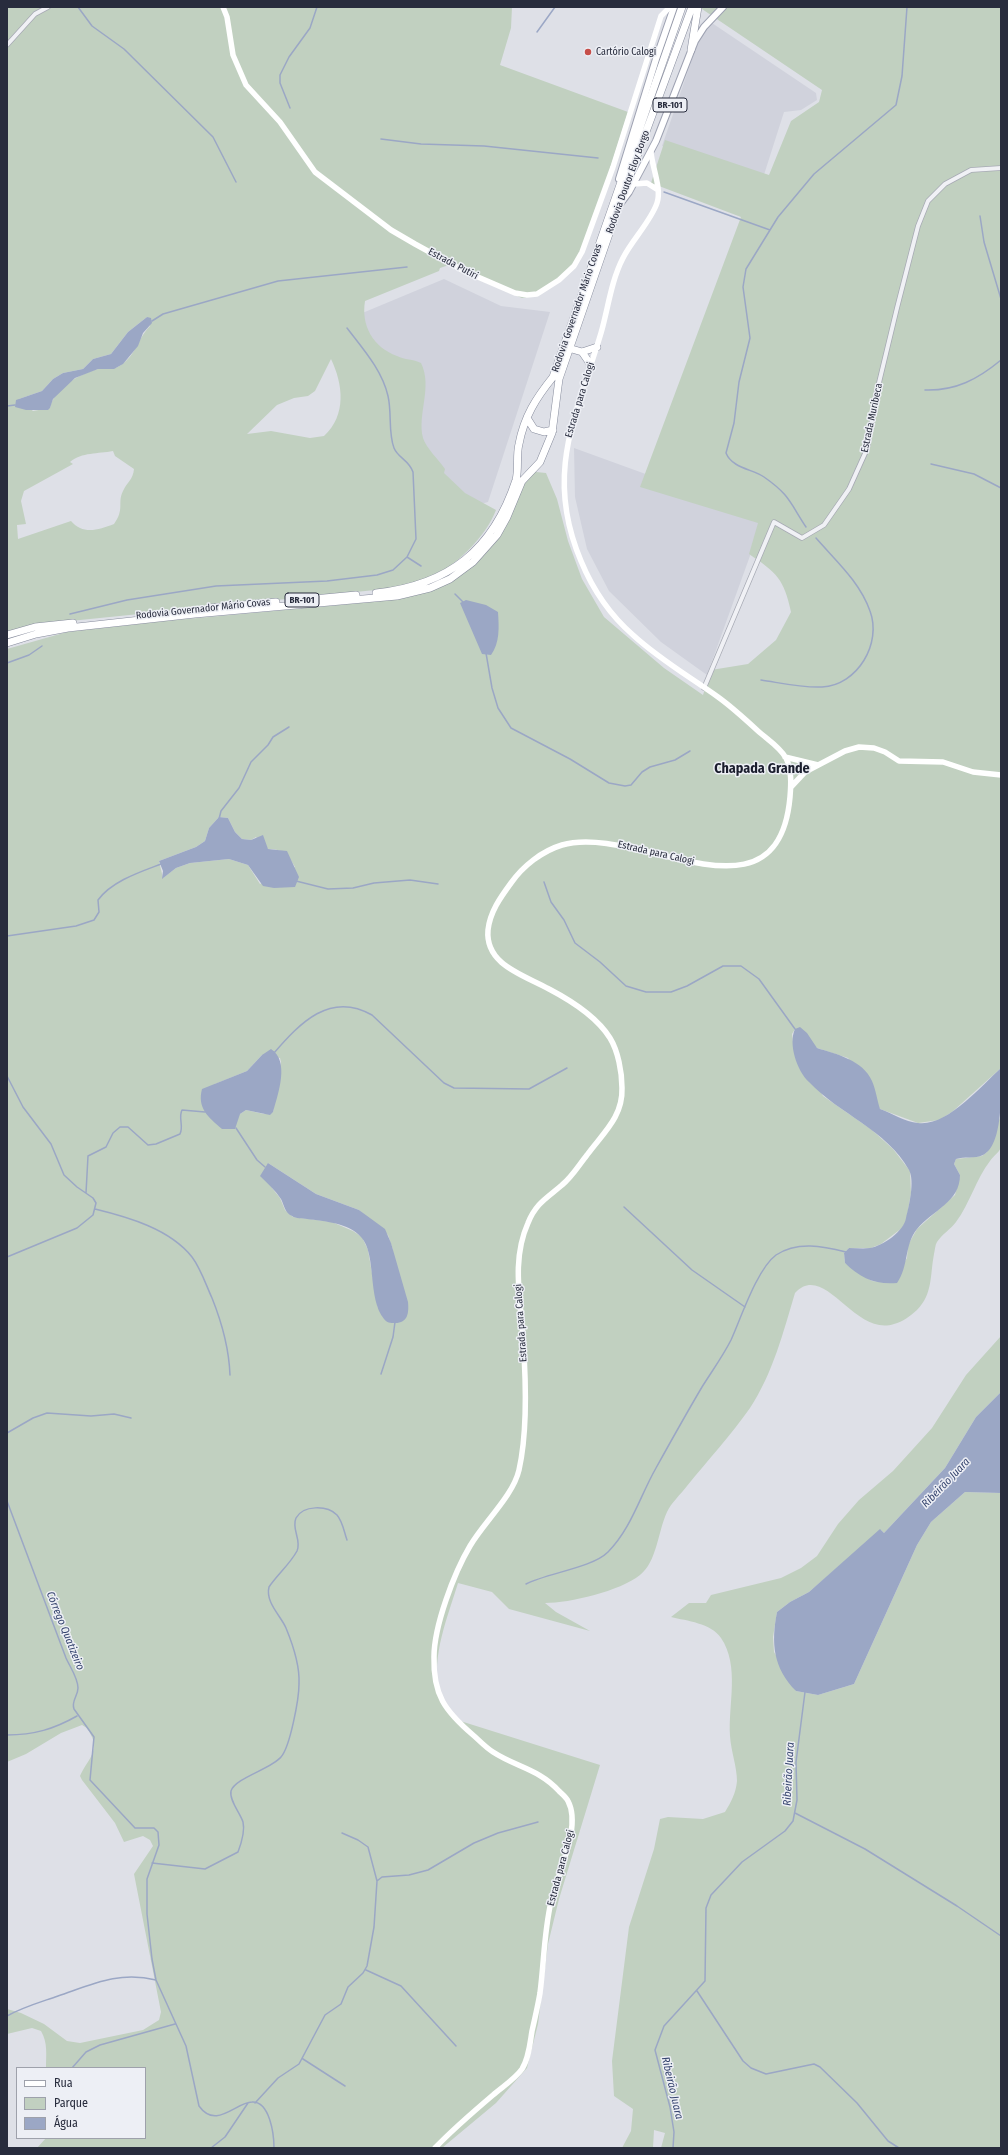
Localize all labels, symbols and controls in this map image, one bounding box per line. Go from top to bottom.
place label: Cartório Calogi [596,46,656,58]
marker: Cartório Calogi [583,47,593,57]
road number: BR-101 [653,98,687,112]
street label: Rodovia Doutor Eloy Borgo [604,129,652,235]
street label: Rodovia Governador Mário Covas [549,242,605,374]
street label: Estrada Putiri [426,246,480,282]
street label: Estrada para Calogi [563,361,597,439]
street label: Estrada Muribeca [859,382,885,454]
road number: BR-101 [285,593,319,607]
street label: Rodovia Governador Mário Covas [135,596,271,622]
district label: Chapada Grande [714,761,810,777]
street label: Estrada para Calogi [617,838,695,868]
street label: Estrada para Calogi [512,1284,530,1362]
water label: Ribeirão Juara [919,1456,973,1510]
water label: Córrego Quatizeiro [43,1590,87,1672]
water label: Ribeirão Juara [781,1742,797,1806]
street label: Estrada para Calogi [545,1829,577,1907]
water label: Ribeirão Juara [658,2056,686,2120]
legend [16,2067,146,2139]
text: Rua [54,2076,73,2090]
text: Parque [54,2096,88,2110]
text: Água [54,2116,78,2130]

